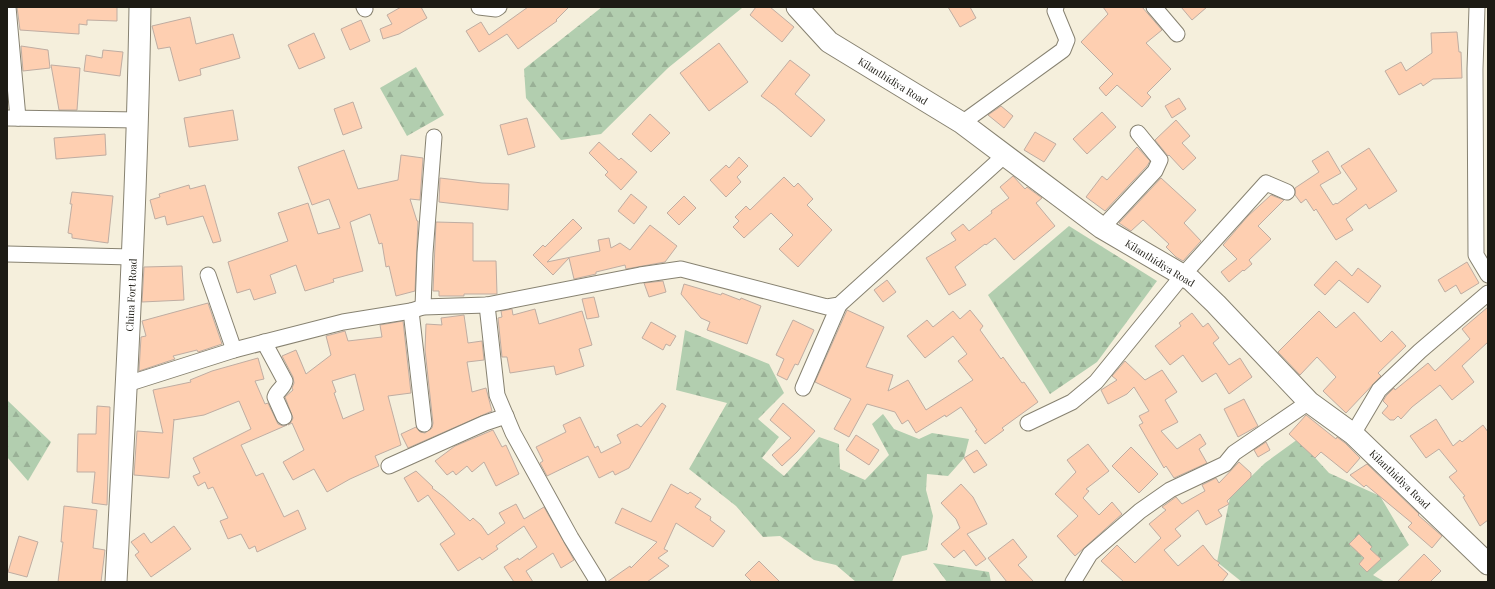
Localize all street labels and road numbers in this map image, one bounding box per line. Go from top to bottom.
street label: Kilanthidiya Road [856,54,931,108]
street label: Kilanthidiya Road [1123,236,1198,290]
street label: China Fort Road [122,258,140,332]
street label: Kilanthidiya Road [1367,446,1434,512]

